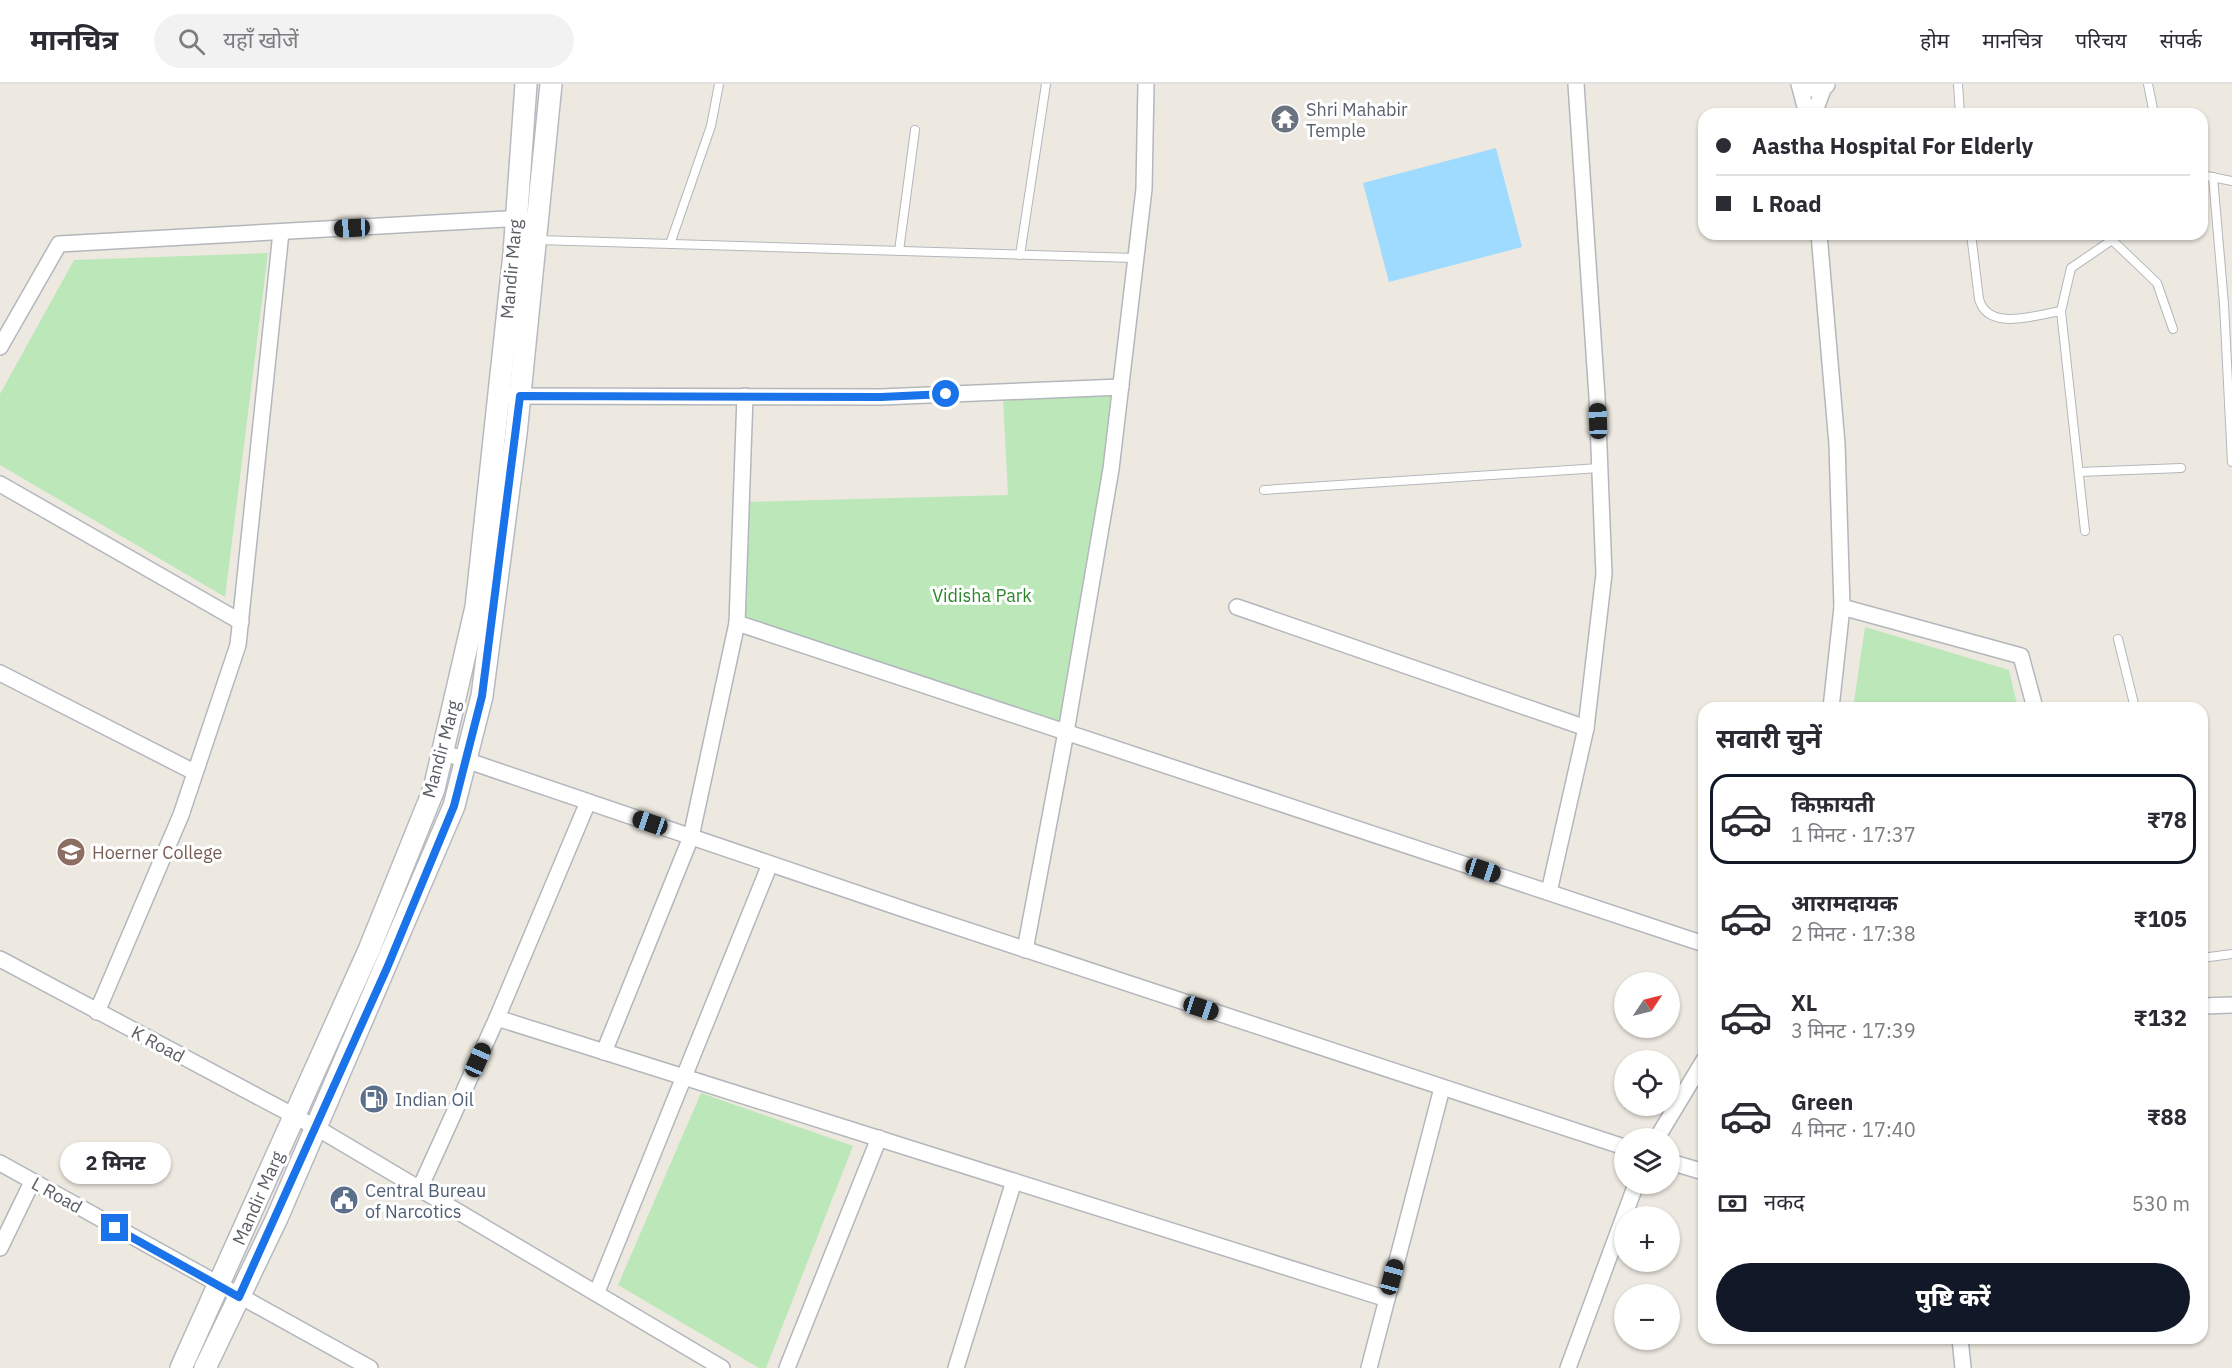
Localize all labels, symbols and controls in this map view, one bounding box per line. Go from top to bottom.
search box [154,14,574,68]
text: मानचित्र [30,21,118,58]
icon: search [175,25,208,58]
text: यहाँ खोजें [223,25,299,54]
text: होम [1920,26,1949,54]
text: मानचित्र [1982,26,2042,54]
text: परिचय [2075,26,2127,54]
text: संपर्क [2160,26,2202,54]
place label: Shri Mahabir Temple [1306,98,1408,142]
temple icon: Shri Mahabir Temple [1269,103,1301,135]
text: Aastha Hospital For Elderly [1752,131,2033,160]
text: L Road [1752,189,1822,218]
car [334,218,370,238]
street label: Mandir Marg [495,218,527,320]
route start [932,380,959,407]
car [1588,403,1608,439]
park label: Vidisha Park [932,584,1032,607]
street label: Mandir Marg [417,697,465,800]
text: सवारी चुनें [1716,720,1822,755]
text: किफ़ायती [1791,789,1875,818]
icon: car [1719,792,1773,846]
text: ₹78 [2147,805,2187,834]
car [630,809,670,837]
text: 1 मिनट · 17:37 [1791,821,1916,848]
school or university icon: Hoerner College [55,836,87,868]
place label: Hoerner College [92,841,222,864]
car [1463,856,1503,884]
text: आरामदायक [1791,888,1898,917]
icon: car [1719,891,1773,945]
text: ₹105 [2134,904,2187,933]
text: 2 मिनट · 17:38 [1791,920,1916,947]
north arrow [1614,972,1680,1038]
map controls [1614,972,1680,1350]
text: XL [1791,988,1817,1017]
icon: car [1719,990,1773,1044]
car [1181,994,1221,1022]
text: ₹132 [2134,1003,2187,1032]
text: 3 मिनट · 17:39 [1791,1017,1916,1044]
street label: K Road [127,1020,189,1068]
car [462,1040,494,1080]
button: locate [1614,1050,1680,1116]
fuel station icon: Indian Oil [358,1083,390,1115]
text: Green [1791,1087,1853,1116]
place label: Indian Oil [395,1088,474,1111]
icon: car [1719,1089,1773,1143]
text: ₹88 [2147,1102,2187,1131]
text: 4 मिनट · 17:40 [1791,1116,1916,1143]
button: layers [1614,1128,1680,1194]
callout: 2 मिनट [60,1141,170,1183]
street label: Mandir Marg [227,1147,289,1248]
text: 2 मिनट [86,1149,145,1176]
street label: L Road [28,1172,86,1218]
place label: Central Bureau of Narcotics [365,1179,486,1223]
public building icon: Central Bureau of Narcotics [328,1184,360,1216]
icon: cash [1716,1187,1749,1220]
text: नकद [1764,1187,1805,1216]
text: 530 m [2132,1190,2190,1217]
button: + [1614,1206,1680,1272]
route end [101,1214,128,1241]
car [1379,1257,1405,1297]
button: पुष्टि करें [1716,1263,2190,1332]
button: − [1614,1284,1680,1350]

